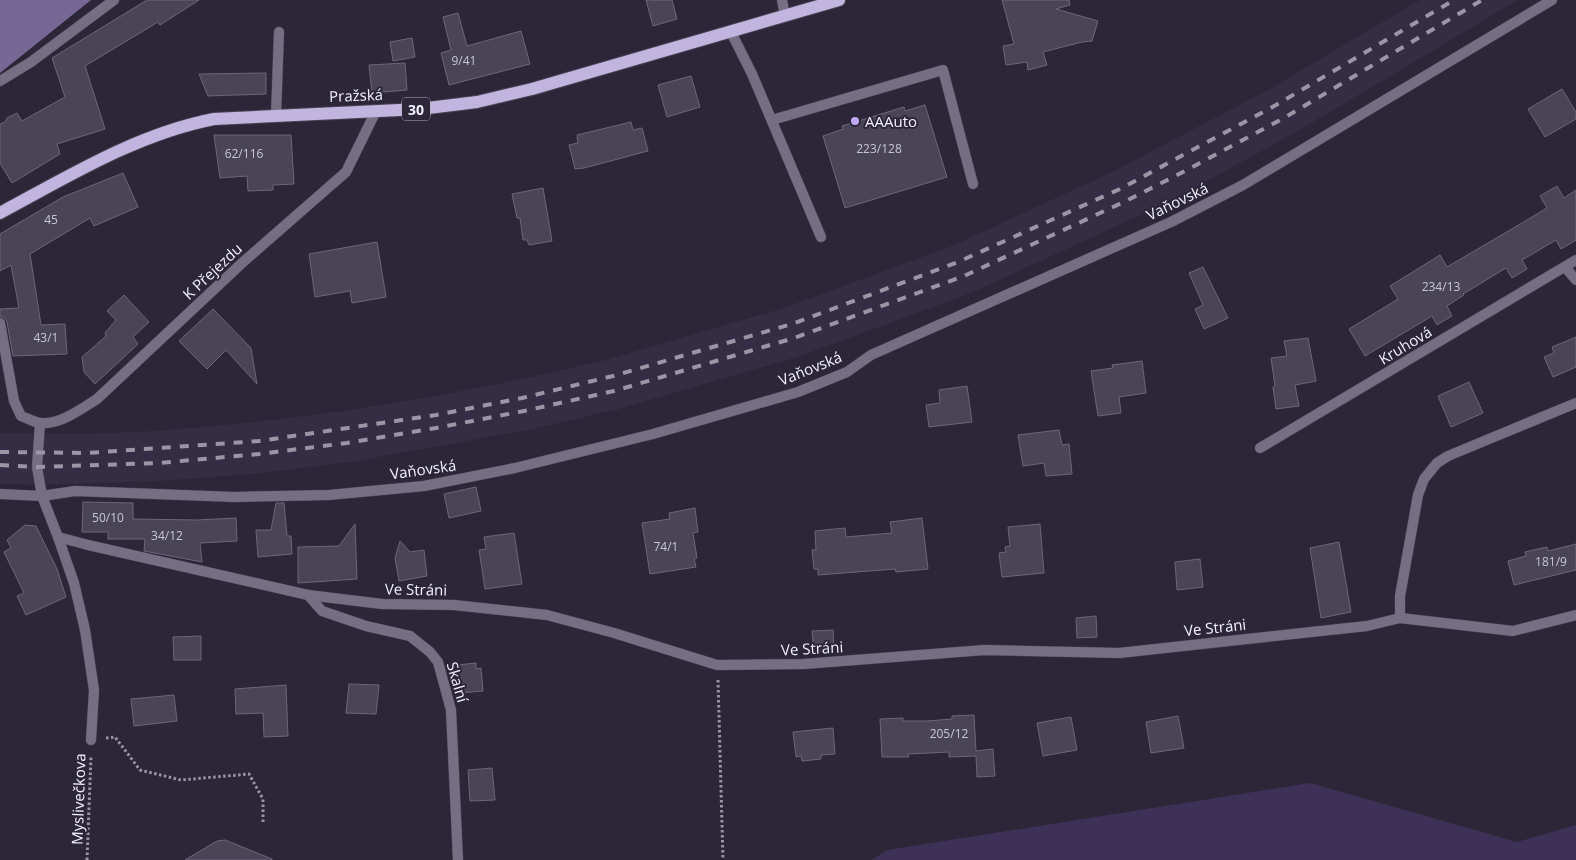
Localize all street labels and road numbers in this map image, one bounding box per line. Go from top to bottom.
street label: Pražská [329,84,383,106]
road number: 30 [402,98,430,120]
street label: Vaňovská [1143,177,1211,225]
street label: K Přejezdu [178,238,246,304]
street label: Kruhová [1375,321,1435,369]
street label: Vaňovská [775,346,845,390]
street label: Vaňovská [389,454,457,484]
street label: Ve Stráni [385,578,447,600]
street label: Ve Stráni [1183,614,1247,640]
street label: Ve Stráni [780,636,844,660]
street label: Skalní [443,659,474,706]
street label: Myslivečkova [66,753,90,845]

